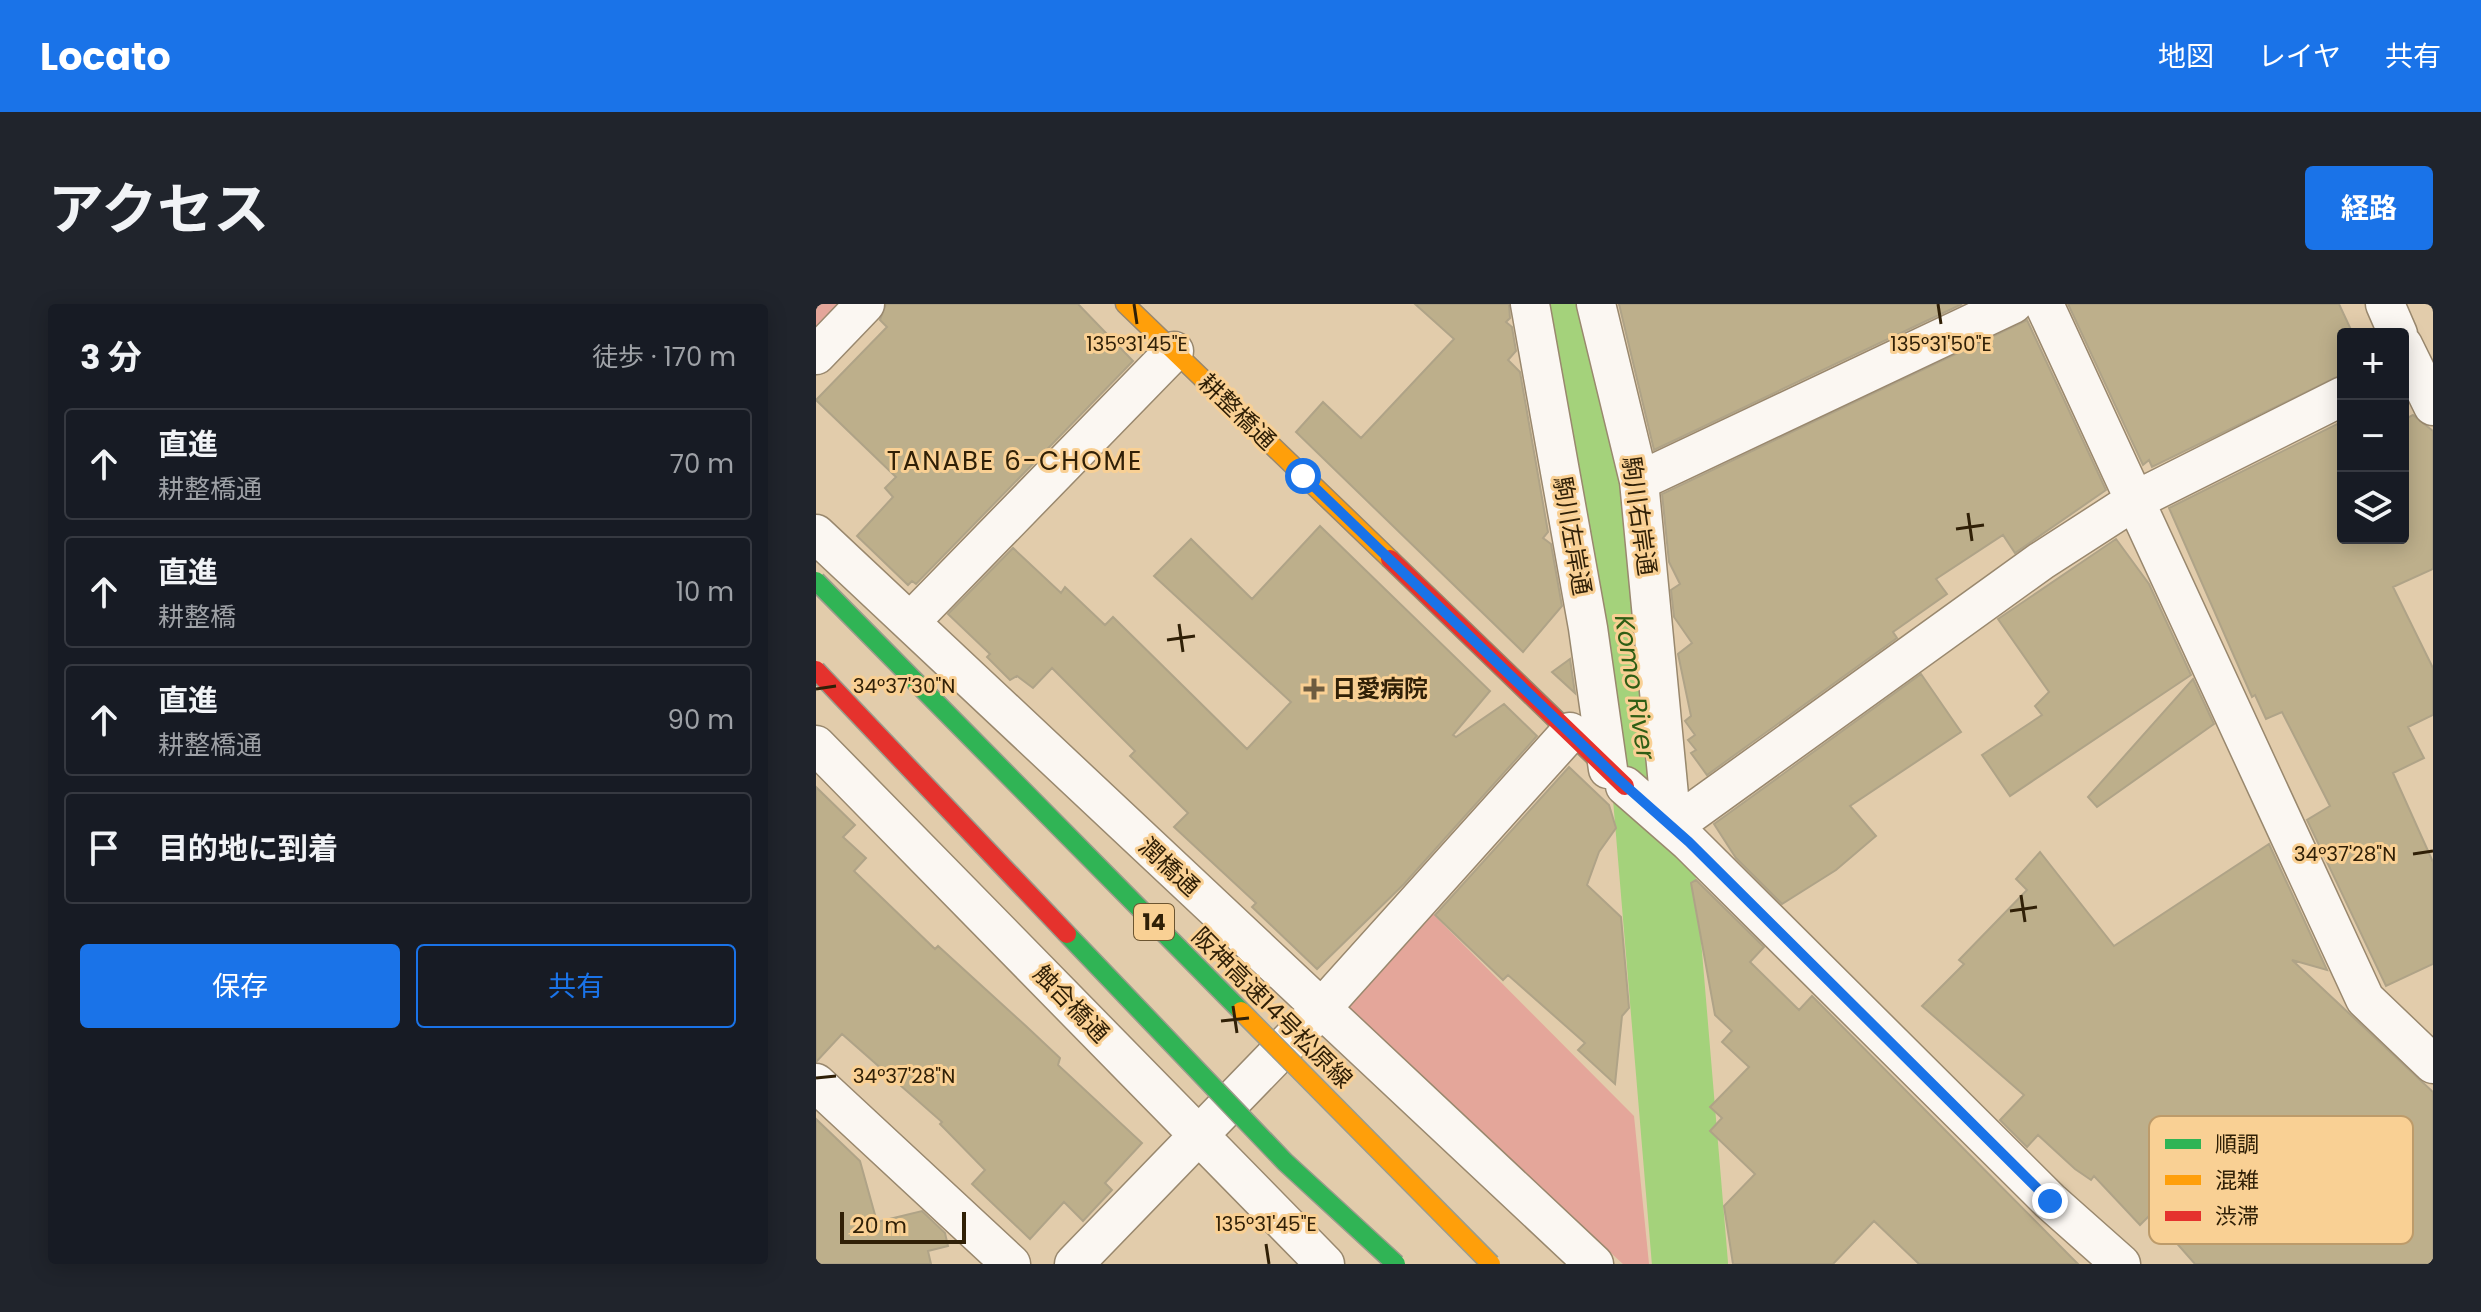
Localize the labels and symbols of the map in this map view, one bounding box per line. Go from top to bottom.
text: 135°31'45"E [1086,330,1188,358]
text: 135°31'50"E [1890,330,1992,358]
street label: 耕整橋通 [1191,366,1283,457]
district label: TANABE 6-CHOME [887,443,1143,479]
street label: 駒川右岸通 [1615,454,1664,578]
route start [1285,458,1321,494]
street label: 駒川左岸通 [1546,474,1599,598]
water label: Komo River [1606,612,1664,763]
text: 34°37'30"N [853,672,955,700]
place label: 日愛病院 [1332,672,1428,705]
marker: 日愛病院 [1303,678,1325,700]
street label: 潤橋通 [1132,830,1207,903]
text: 34°37'28"N [2294,840,2396,868]
road number: 14 [1134,904,1174,940]
street label: 阪神高速14号松原線 [1185,920,1360,1095]
street label: 触合橋通 [1026,958,1117,1050]
text: 34°37'28"N [853,1062,955,1090]
legend [2149,1116,2413,1244]
text: 順調 [2215,1129,2259,1160]
text: 混雑 [2215,1165,2259,1196]
route end [2032,1183,2068,1219]
text: 渋滞 [2215,1201,2259,1232]
scale bar [840,1208,966,1244]
text: 135°31'45"E [1215,1210,1317,1238]

